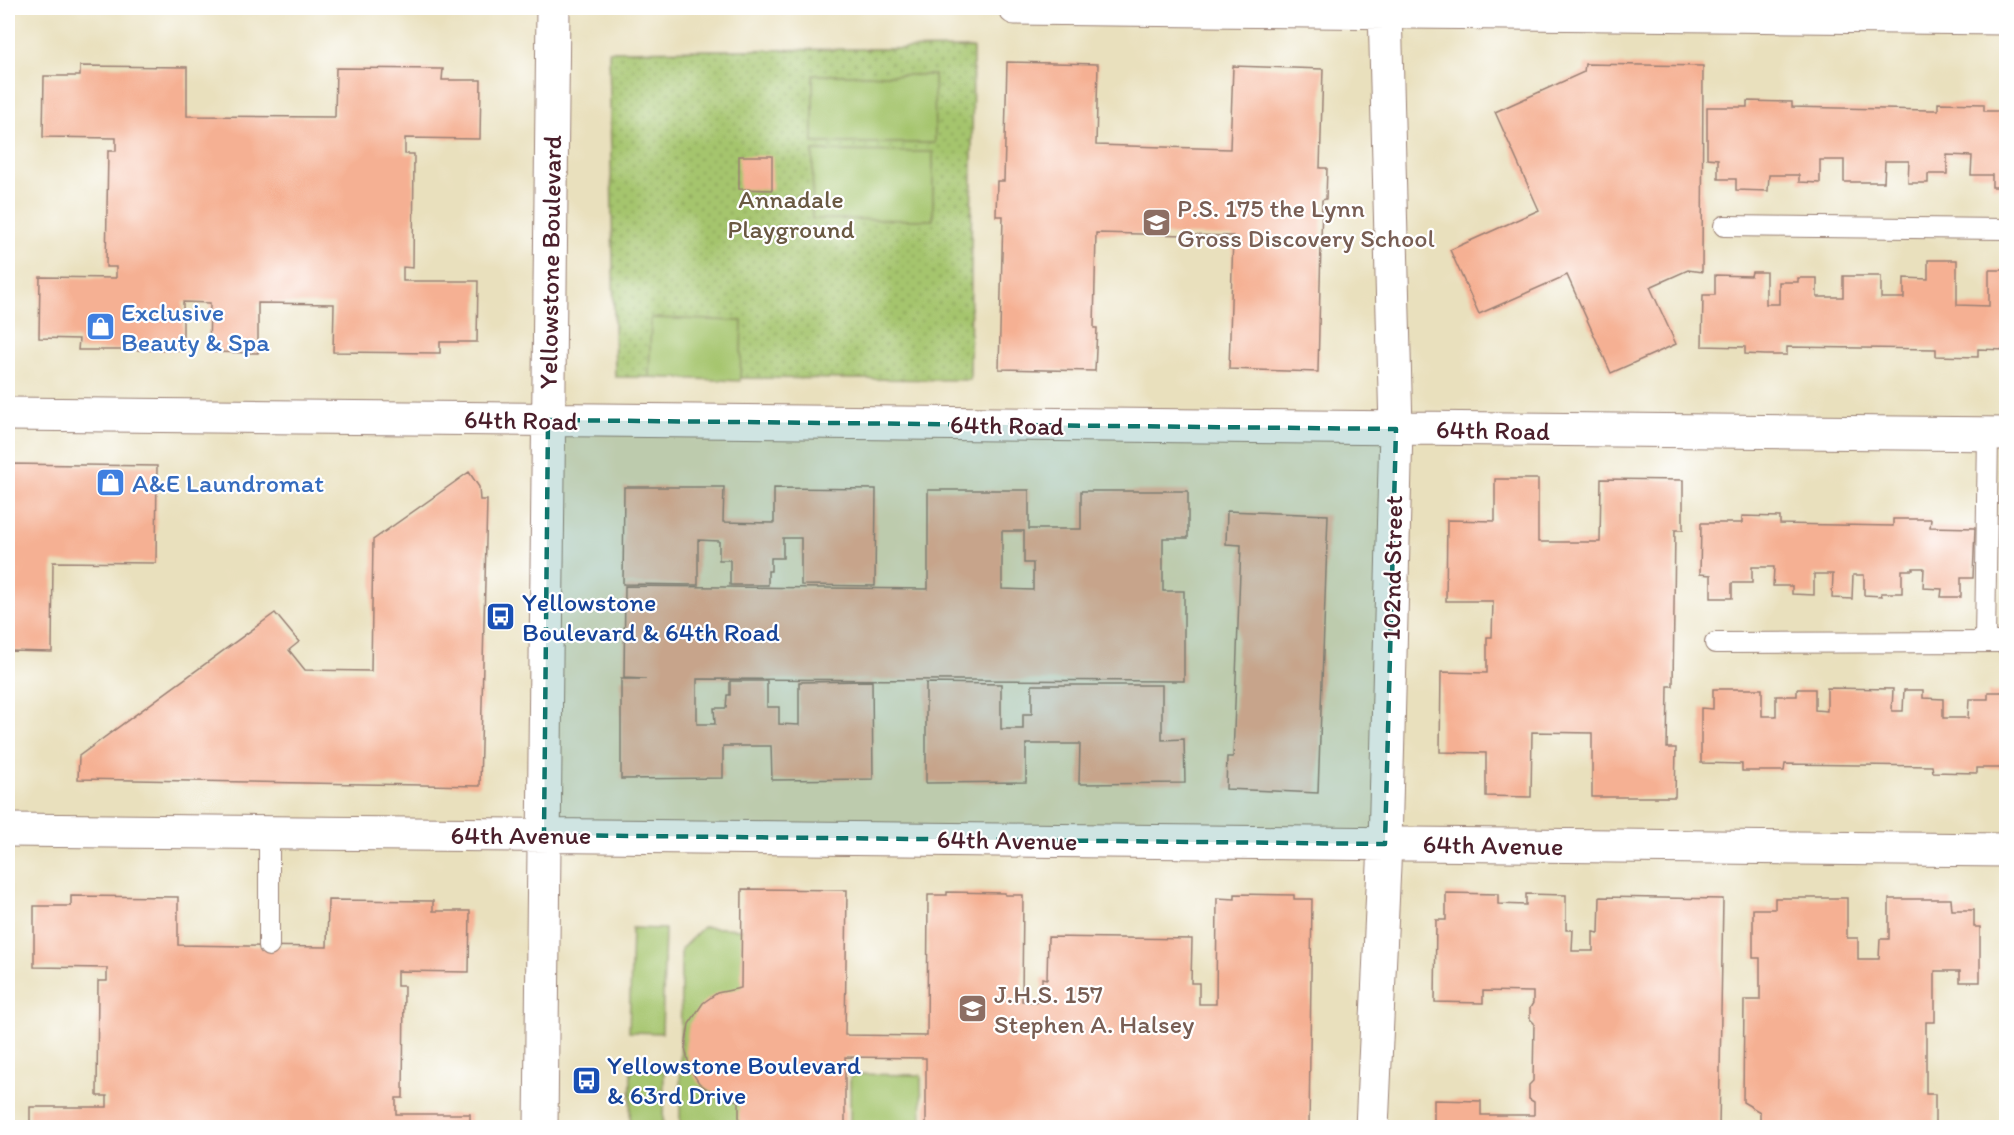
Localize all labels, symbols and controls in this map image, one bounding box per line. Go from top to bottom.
street label: Yellowstone Boulevard [532,134,568,389]
park label: Annadale Playground [727,183,855,245]
place label: P.S. 175 the Lynn Gross Discovery School [1177,192,1435,254]
school or university icon: P.S. 175 the Lynn Gross Discovery School [1140,207,1172,239]
place label: Exclusive Beauty & Spa [121,296,270,358]
shop icon: Exclusive Beauty & Spa [84,311,116,343]
street label: 64th Road [464,403,578,437]
street label: 64th Road [950,408,1064,442]
street label: 64th Road [1436,413,1550,447]
shop icon: A&E Laundromat [95,467,127,499]
place label: A&E Laundromat [132,467,324,499]
street label: 102nd Street [1375,495,1409,641]
place label: Yellowstone Boulevard & 64th Road [522,586,780,648]
bus stop icon: Yellowstone Boulevard & 64th Road [485,601,517,633]
street label: 64th Avenue [451,819,591,851]
street label: 64th Avenue [936,823,1078,857]
street label: 64th Avenue [1422,828,1564,862]
place label: J.H.S. 157 Stephen A. Halsey [994,978,1194,1040]
school or university icon: J.H.S. 157 Stephen A. Halsey [957,993,989,1025]
place label: Yellowstone Boulevard & 63rd Drive [607,1049,862,1111]
bus stop icon: Yellowstone Boulevard & 63rd Drive [570,1064,602,1096]

